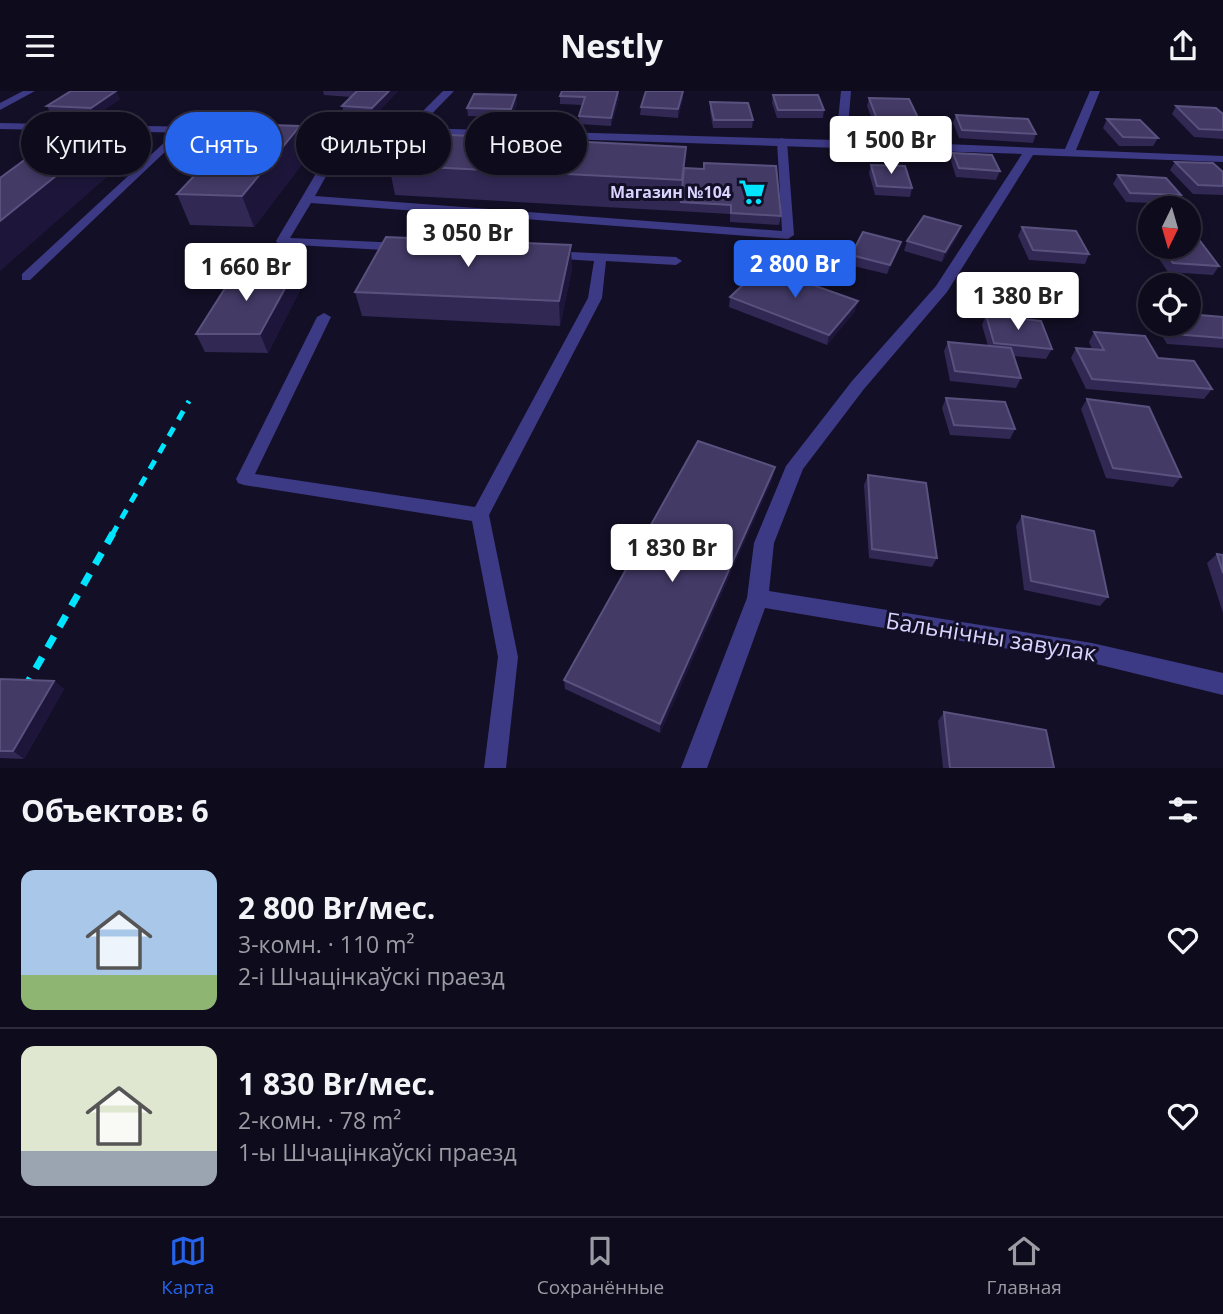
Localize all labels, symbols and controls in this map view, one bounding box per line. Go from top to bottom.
text: Nestly [560,24,663,67]
icon: menu [21,27,59,65]
icon: share [1164,27,1202,65]
chip: Купить [21,112,151,175]
chip: Снять [165,112,282,175]
chip: Фильтры [296,112,451,175]
chip: Новое [465,112,587,175]
pin: 1 500 Br [819,116,963,176]
text: 1 500 Br [846,123,936,155]
supermarket icon: Магазин №104 [737,177,767,207]
place label: Магазин №104 [610,181,731,203]
north arrow [1138,196,1200,259]
map controls [1138,196,1201,336]
pin: 3 050 Br [396,209,540,269]
text: 3 050 Br [423,216,513,248]
pin: 2 800 Br [723,241,867,300]
pin: 1 660 Br [174,243,318,303]
text: 2 800 Br [750,247,840,279]
text: 1 660 Br [201,250,291,282]
pin: 1 380 Br [946,273,1090,332]
button: locate [1138,273,1201,336]
text: 1 380 Br [973,279,1063,311]
pin: 1 830 Br [600,525,744,584]
text: 1 830 Br [627,531,717,563]
street label: Бальнічны завулак [884,604,1099,668]
text: Объектов: 6 [21,790,209,831]
icon: filters [1164,791,1202,829]
text: 2 800 Br/мес. [238,887,435,928]
icon: home [77,898,161,982]
icon: heart [1164,921,1202,959]
text: 3-комн. · 110 m² [238,928,414,960]
text: 2-і Шчацінкаўскі праезд [238,960,505,992]
text: 1 830 Br/мес. [238,1063,435,1104]
icon: home [77,1074,161,1158]
icon: heart [1164,1097,1202,1135]
text: 2-комн. · 78 m² [238,1104,401,1136]
text: 1-ы Шчацінкаўскі праезд [238,1136,517,1168]
tab: Карта [161,1232,214,1300]
tab: Сохранённые [537,1232,664,1300]
tab: Главная [987,1232,1062,1300]

